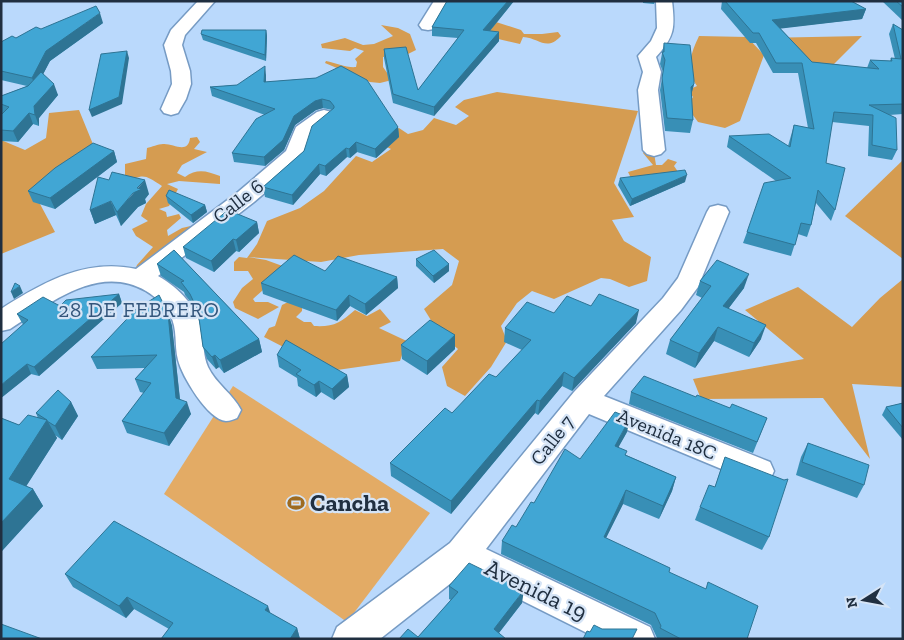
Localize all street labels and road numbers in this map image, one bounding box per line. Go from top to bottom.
street label: Calle 6 [208,174,268,228]
street label: Avenida 18C [614,403,720,465]
street label: Calle 7 [525,410,579,470]
street label: Avenida 19 [480,552,592,627]

